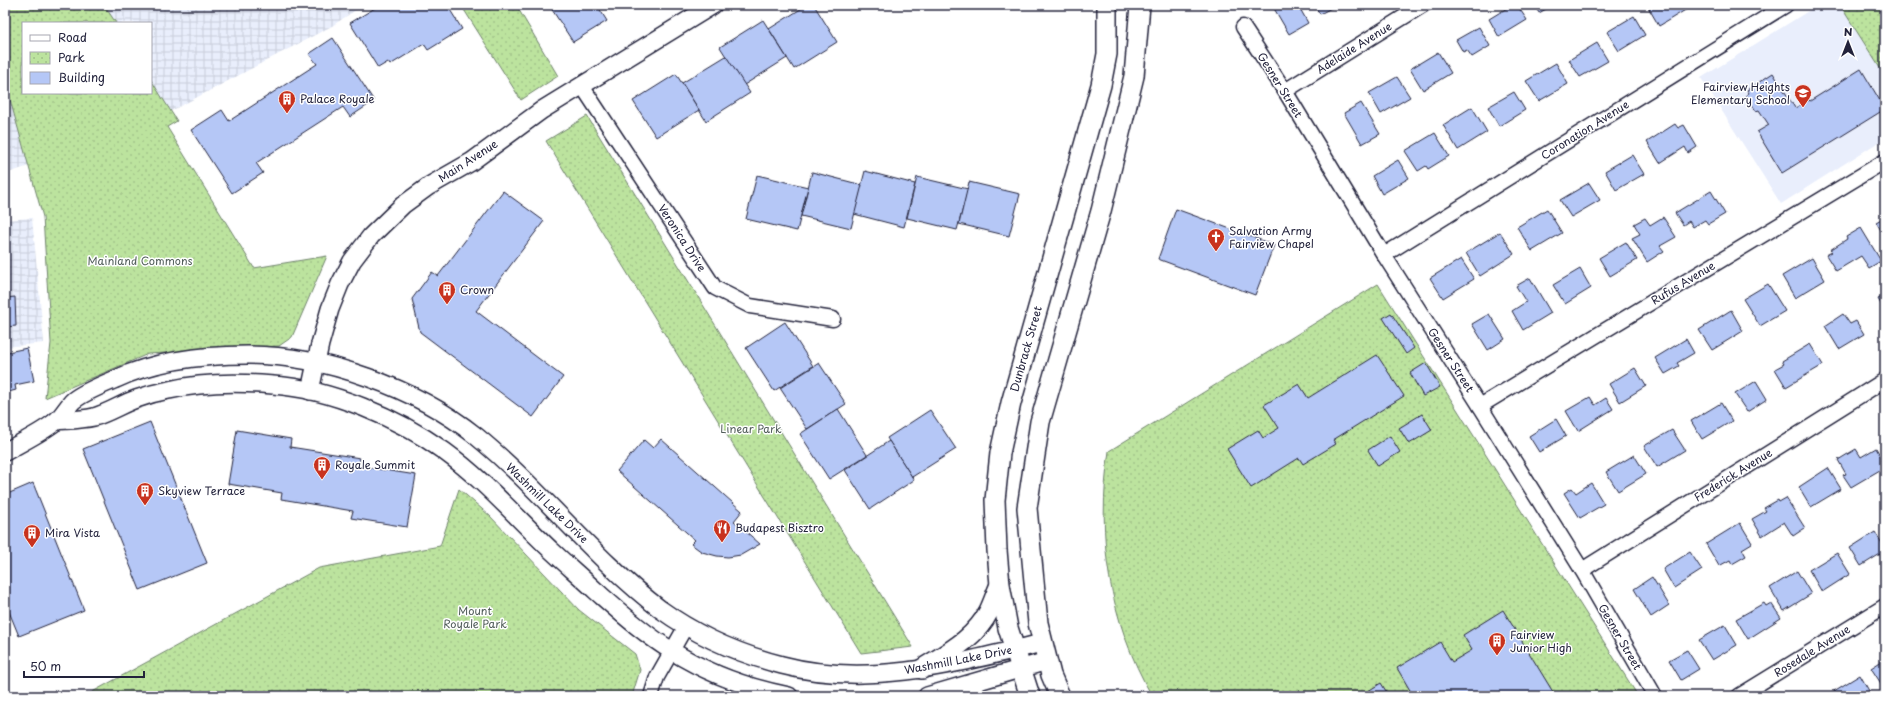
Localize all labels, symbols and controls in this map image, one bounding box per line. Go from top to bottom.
street label: Adelaide Avenue [1313,17,1395,78]
legend [22,22,152,94]
north arrow [1828,22,1868,62]
text: N [1844,23,1853,40]
text: Road [58,28,87,46]
text: Park [58,48,85,66]
street label: Gesner Street [1254,49,1307,121]
text: Building [58,68,105,86]
place label: Fairview Heights Elementary School [1691,78,1790,108]
school or university icon: Fairview Heights Elementary School [1793,83,1813,108]
building icon: Palace Royale [277,89,297,114]
place label: Palace Royale [300,90,375,107]
street label: Coronation Avenue [1537,96,1632,164]
street label: Main Avenue [435,135,501,186]
street label: Veronica Drive [654,201,711,275]
place label: Salvation Army Fairview Chapel [1229,222,1314,252]
church icon: Salvation Army Fairview Chapel [1206,227,1226,252]
park label: Mainland Commons [87,252,193,269]
street label: Rufus Avenue [1648,257,1718,308]
building icon: Crown [437,280,457,305]
place label: Crown [460,281,494,298]
street label: Dunbrack Street [1005,303,1046,394]
street label: Gesner Street [1424,324,1479,396]
park label: Linear Park [720,420,782,437]
street label: Frederick Avenue [1690,444,1775,505]
building icon: Royale Summit [312,455,332,480]
place label: Royale Summit [335,456,415,473]
street label: Washmill Lake Drive [502,459,593,547]
building icon: Skyview Terrace [135,481,155,506]
place label: Skyview Terrace [158,482,245,499]
restaurant icon: Budapest Bisztro [712,518,732,543]
place label: Budapest Bisztro [735,519,824,536]
building icon: Mira Vista [22,523,42,548]
place label: Mira Vista [45,524,100,541]
street label: Gesner Street [1595,600,1647,673]
park label: Mount Royale Park [443,602,507,632]
street label: Rosedale Avenue [1770,620,1853,681]
place label: Fairview Junior High [1510,626,1572,656]
building icon: Fairview Junior High [1487,631,1507,656]
street label: Washmill Lake Drive [903,641,1014,678]
scale bar [24,653,144,679]
text: 50 m [30,657,61,675]

